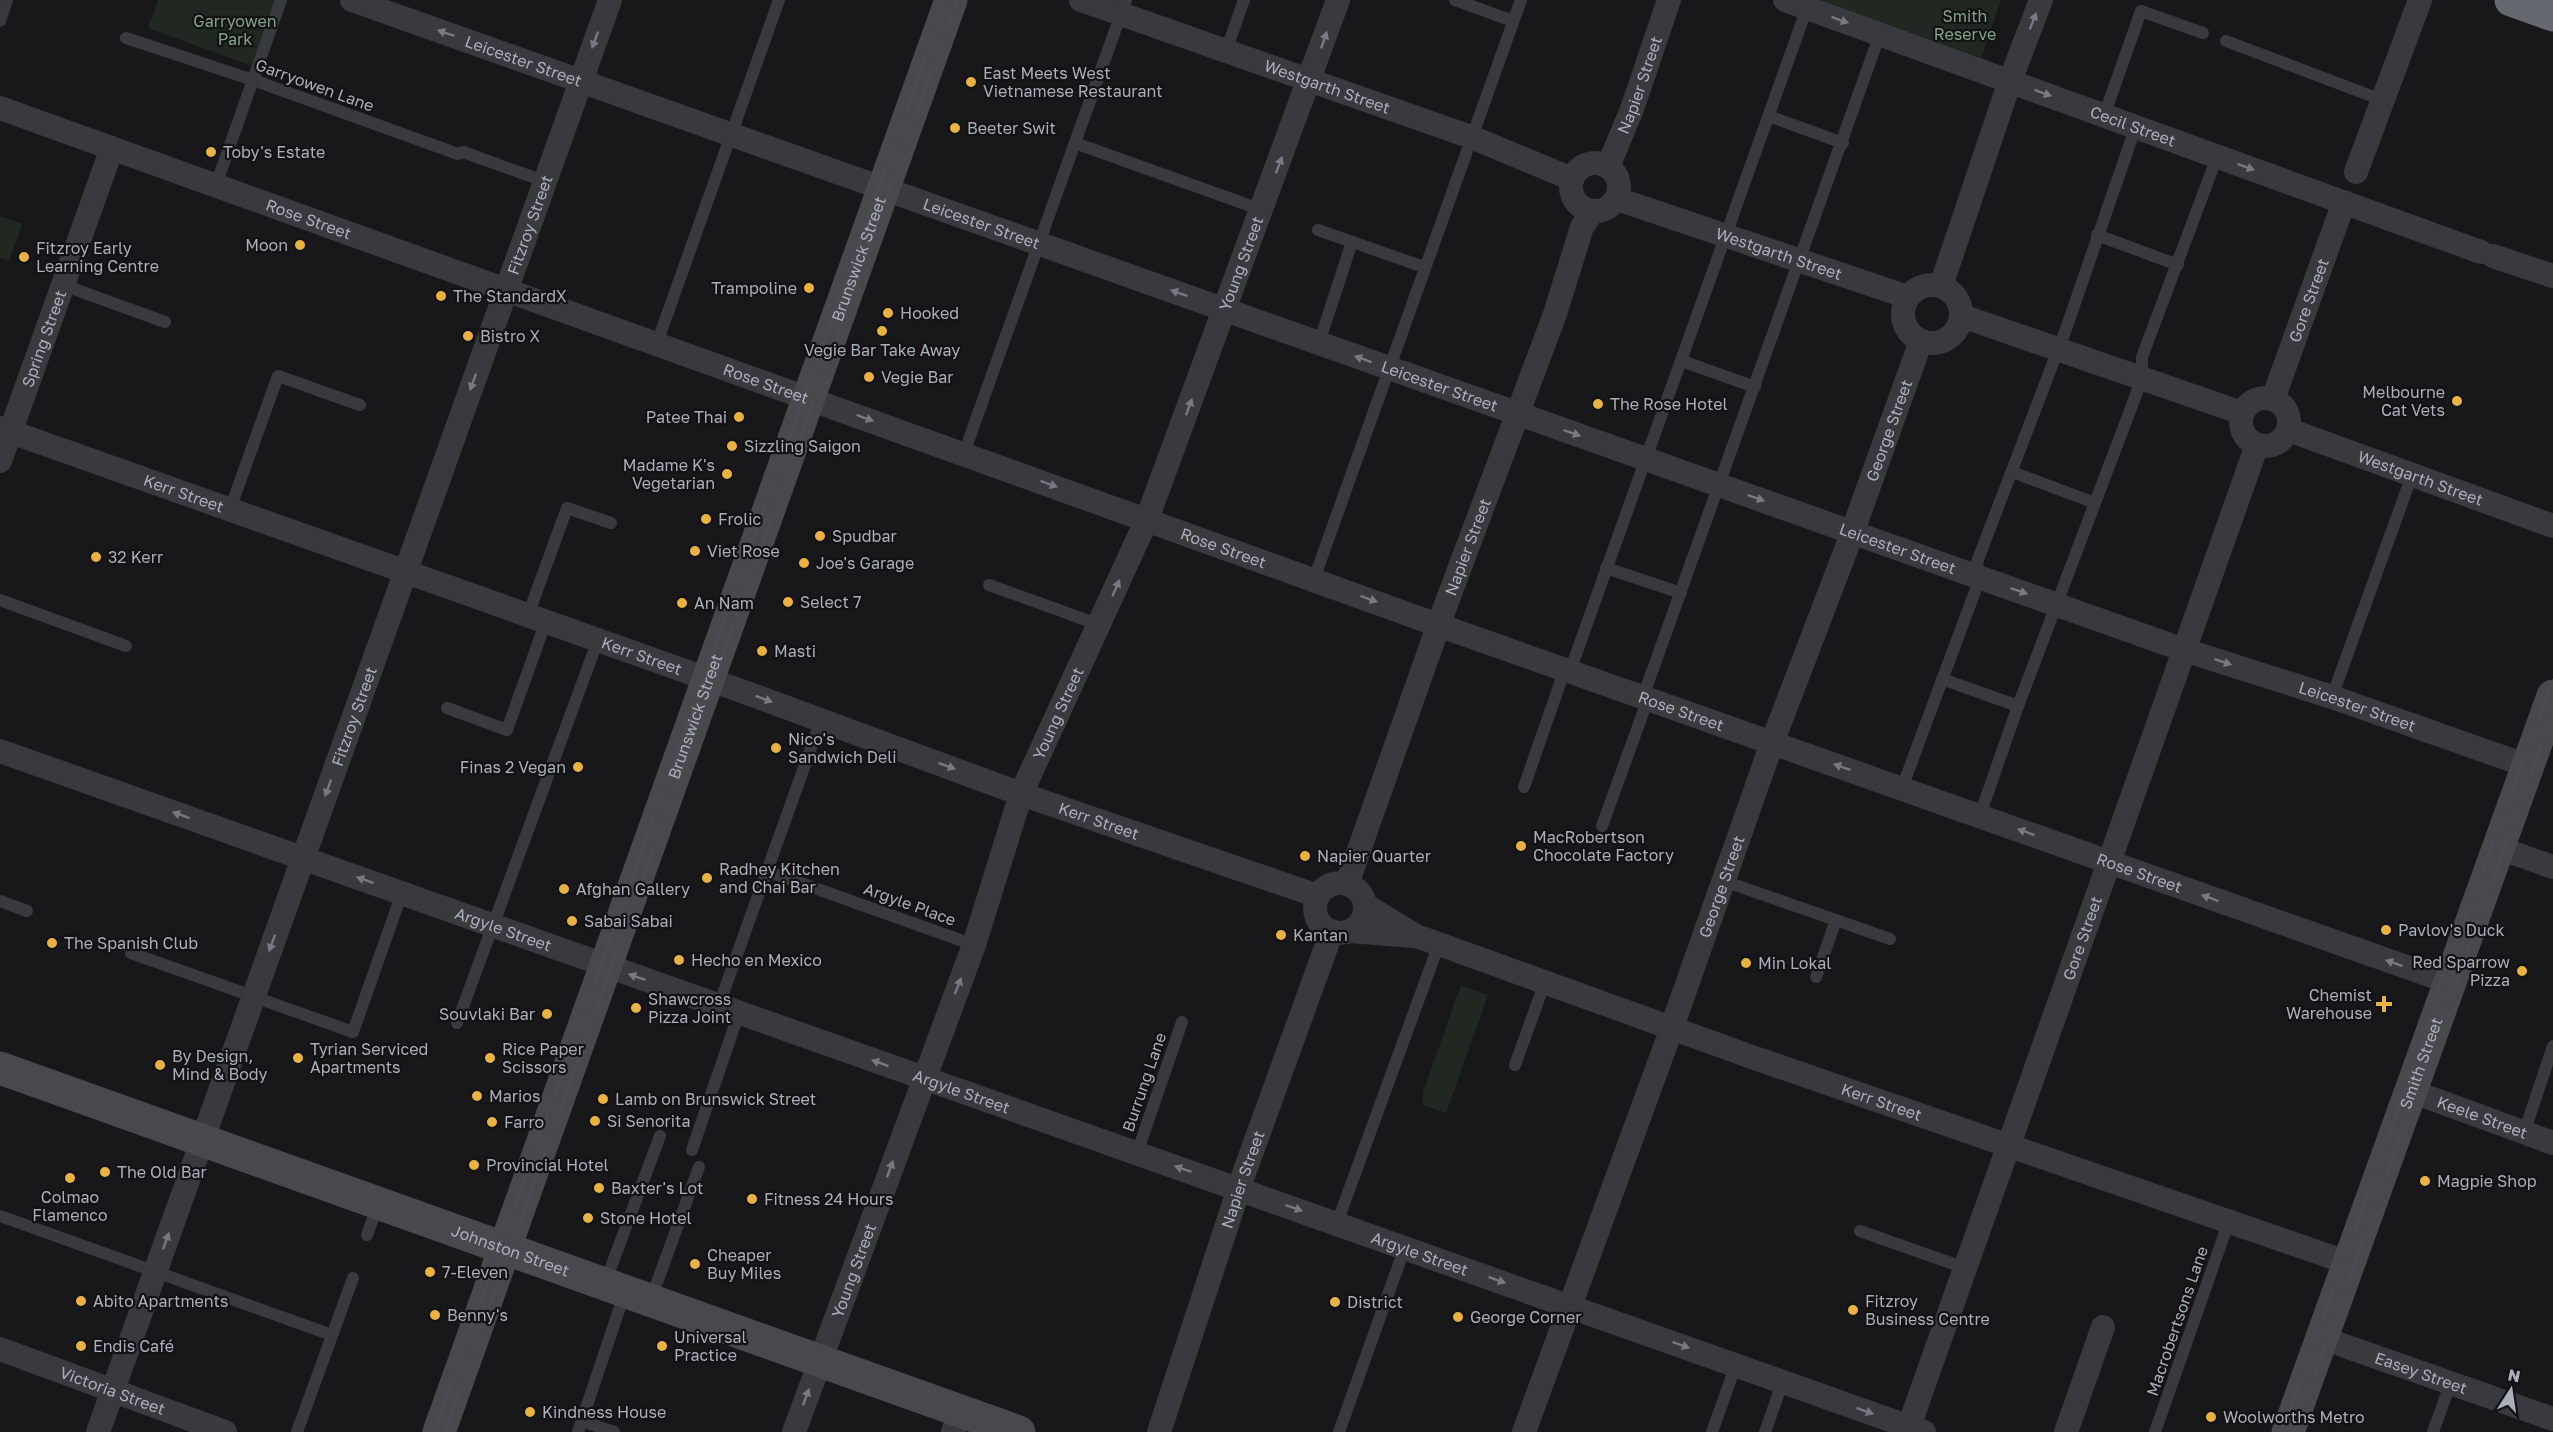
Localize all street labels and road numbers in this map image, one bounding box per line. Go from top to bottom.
street label: Leicester Street [463,31,585,91]
street label: Napier Street [1613,33,1666,137]
street label: Garryowen Lane [253,54,377,116]
street label: Westgarth Street [1262,55,1393,118]
street label: Cecil Street [2087,101,2178,151]
street label: Fitzroy Street [503,172,557,277]
street label: Brunswick Street [827,193,890,324]
street label: Leicester Street [921,193,1043,253]
street label: Rose Street [263,194,354,244]
street label: Young Street [1214,214,1268,314]
street label: Westgarth Street [1713,223,1845,284]
street label: Gore Street [2284,256,2333,345]
street label: Spring Street [17,287,70,390]
street label: Leicester Street [1379,356,1501,416]
street label: Rose Street [720,359,811,408]
street label: George Street [1861,377,1916,484]
street label: Westgarth Street [2355,446,2486,510]
street label: Kerr Street [141,470,227,517]
street label: Napier Street [1440,496,1495,598]
street label: Leicester Street [1837,518,1959,578]
street label: Rose Street [1178,523,1269,572]
street label: Kerr Street [599,632,685,679]
street label: Brunswick Street [663,651,726,782]
street label: Fitzroy Street [327,664,381,769]
street label: Young Street [1028,664,1088,763]
street label: Leicester Street [2296,677,2418,736]
street label: Rose Street [1636,687,1727,735]
street label: Kerr Street [1056,798,1142,844]
street label: George Street [1694,833,1749,940]
street label: Rose Street [2094,848,2185,897]
street label: Argyle Place [861,878,959,930]
street label: Gore Street [2058,893,2106,983]
street label: Argyle Street [452,903,554,956]
street label: Smith Street [2395,1014,2447,1112]
street label: Burrung Lane [1118,1030,1170,1134]
street label: Argyle Street [910,1065,1013,1118]
street label: Kerr Street [1839,1079,1925,1125]
street label: Keele Street [2434,1091,2530,1143]
street label: Napier Street [1216,1128,1269,1231]
street label: Johnston Street [449,1220,572,1281]
street label: Young Street [827,1221,880,1321]
street label: Argyle Street [1369,1227,1471,1280]
street label: Macrobertsons Lane [2142,1243,2212,1399]
street label: Easey Street [2372,1347,2470,1398]
street label: Victoria Street [57,1362,168,1419]

